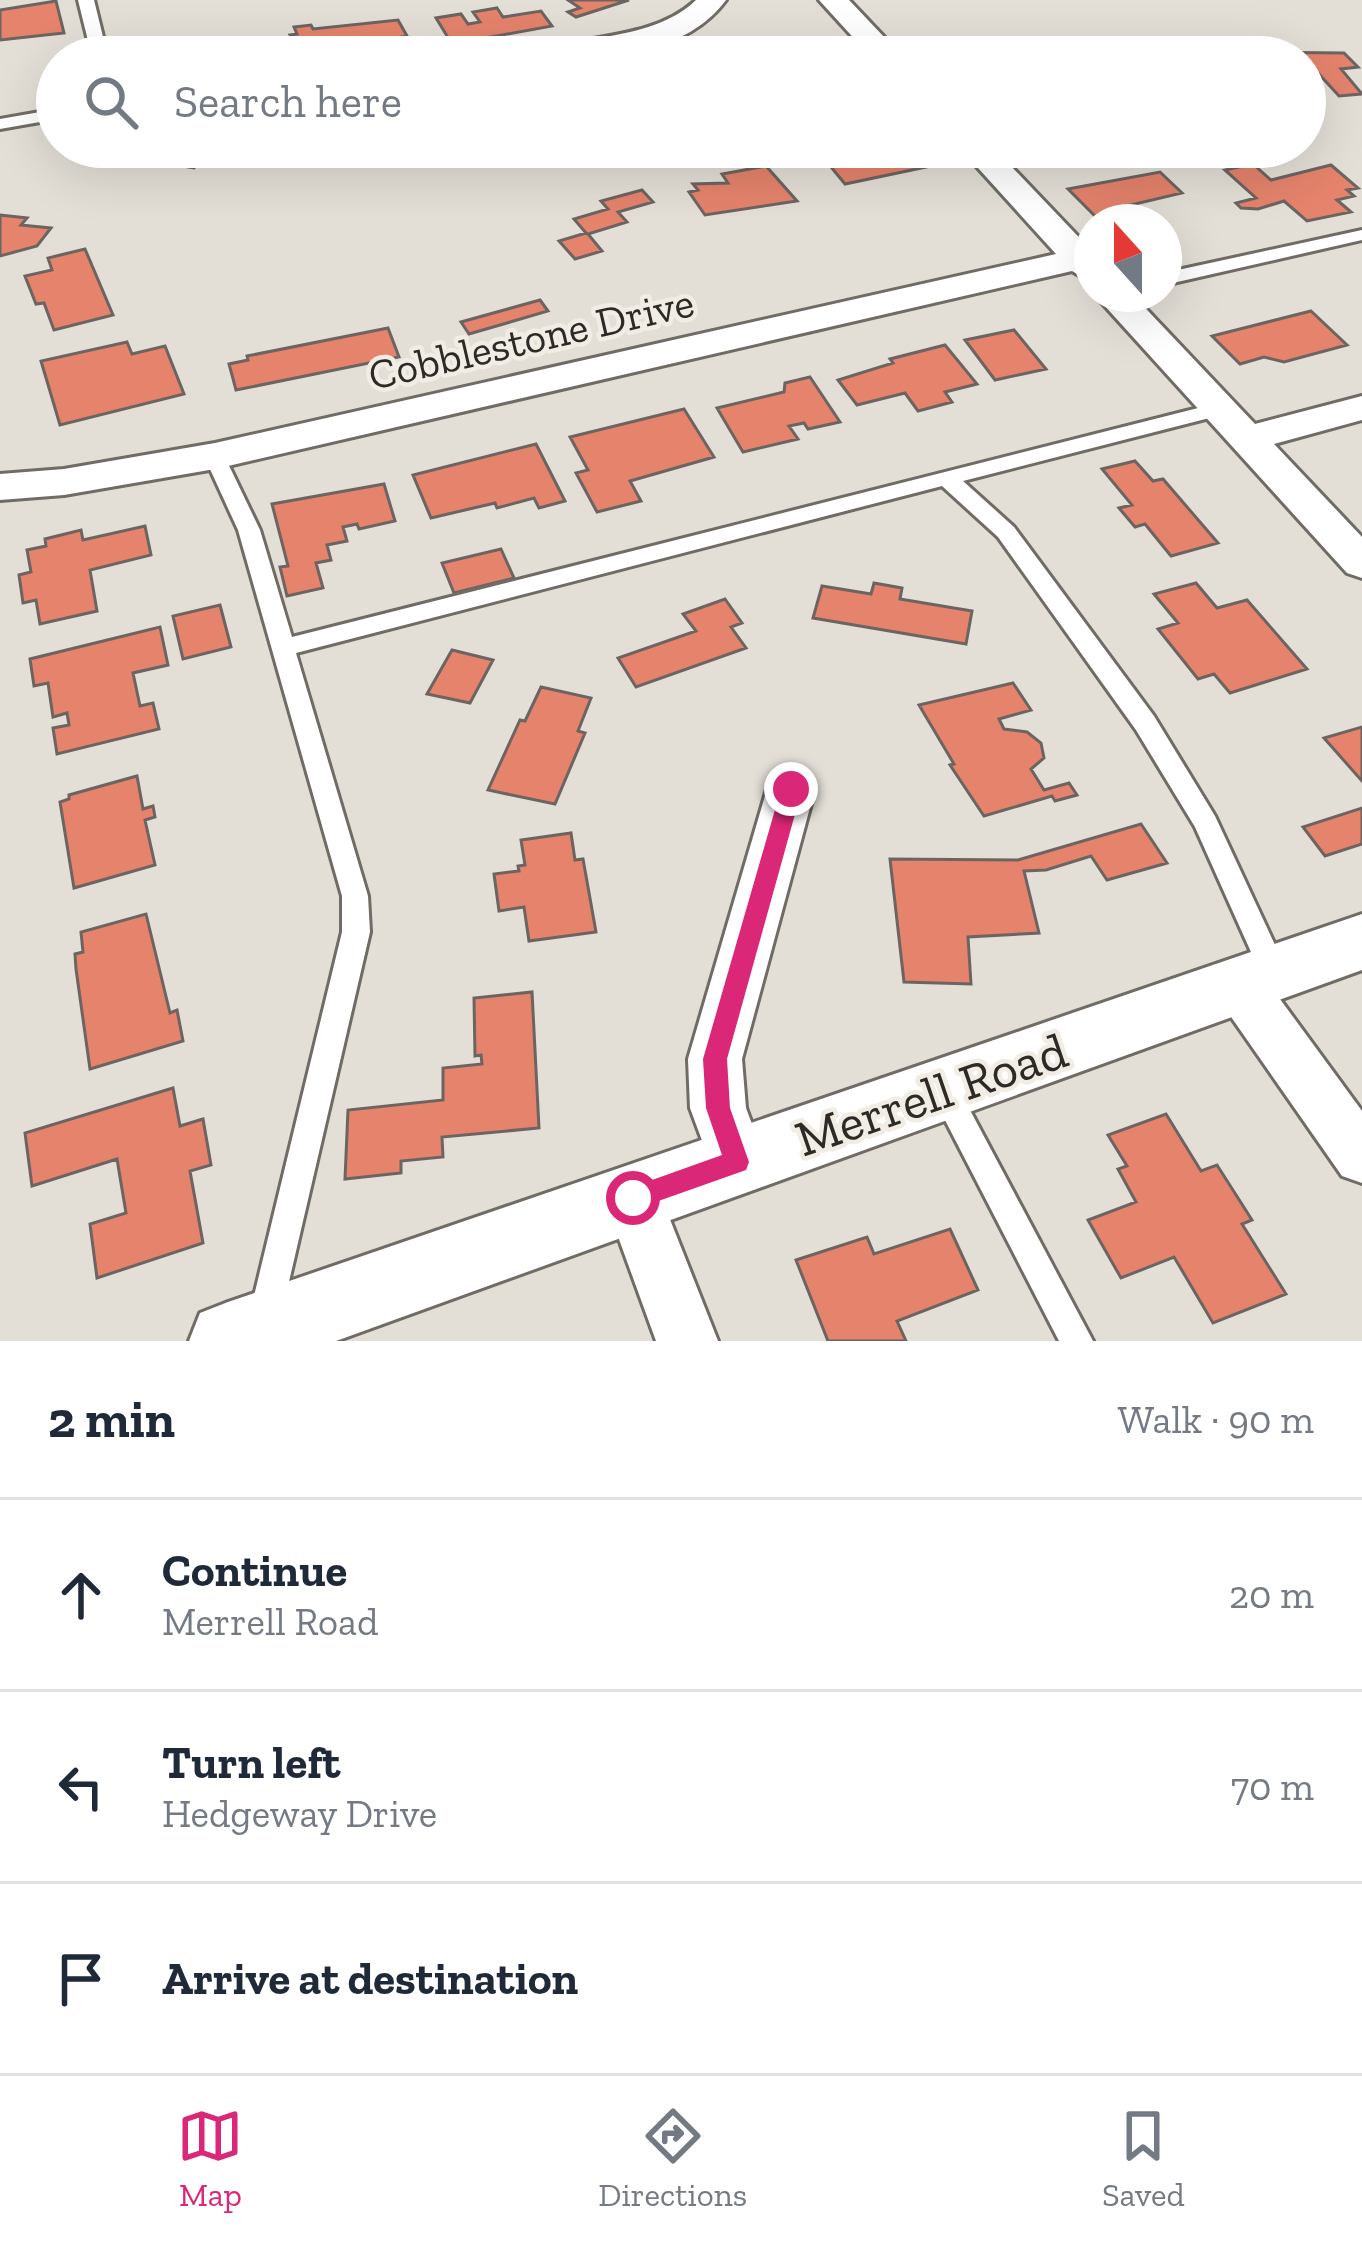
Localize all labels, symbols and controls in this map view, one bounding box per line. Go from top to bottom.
search box [36,36,1326,168]
icon: search [78,69,144,135]
text: Search here [174,75,402,129]
north arrow [1074,204,1182,312]
street label: Cobblestone Drive [364,276,699,401]
route end [764,762,818,816]
street label: Merrell Road [787,1020,1075,1169]
route start [606,1171,660,1225]
text: 2 min [48,1389,175,1450]
text: Walk · 90 m [1118,1396,1314,1443]
text: Continue [162,1544,347,1598]
icon: ahead [48,1562,114,1628]
text: 20 m [1229,1571,1314,1618]
text: Merrell Road [162,1598,378,1645]
text: Turn left [162,1736,340,1790]
icon: left [48,1754,114,1820]
text: 70 m [1231,1763,1314,1810]
text: Hedgeway Drive [162,1790,437,1837]
icon: arrive [48,1946,114,2012]
text: Arrive at destination [162,1952,578,2006]
tab: Map [177,2103,243,2214]
tab: Directions [598,2103,747,2214]
tab: Saved [1102,2103,1185,2214]

